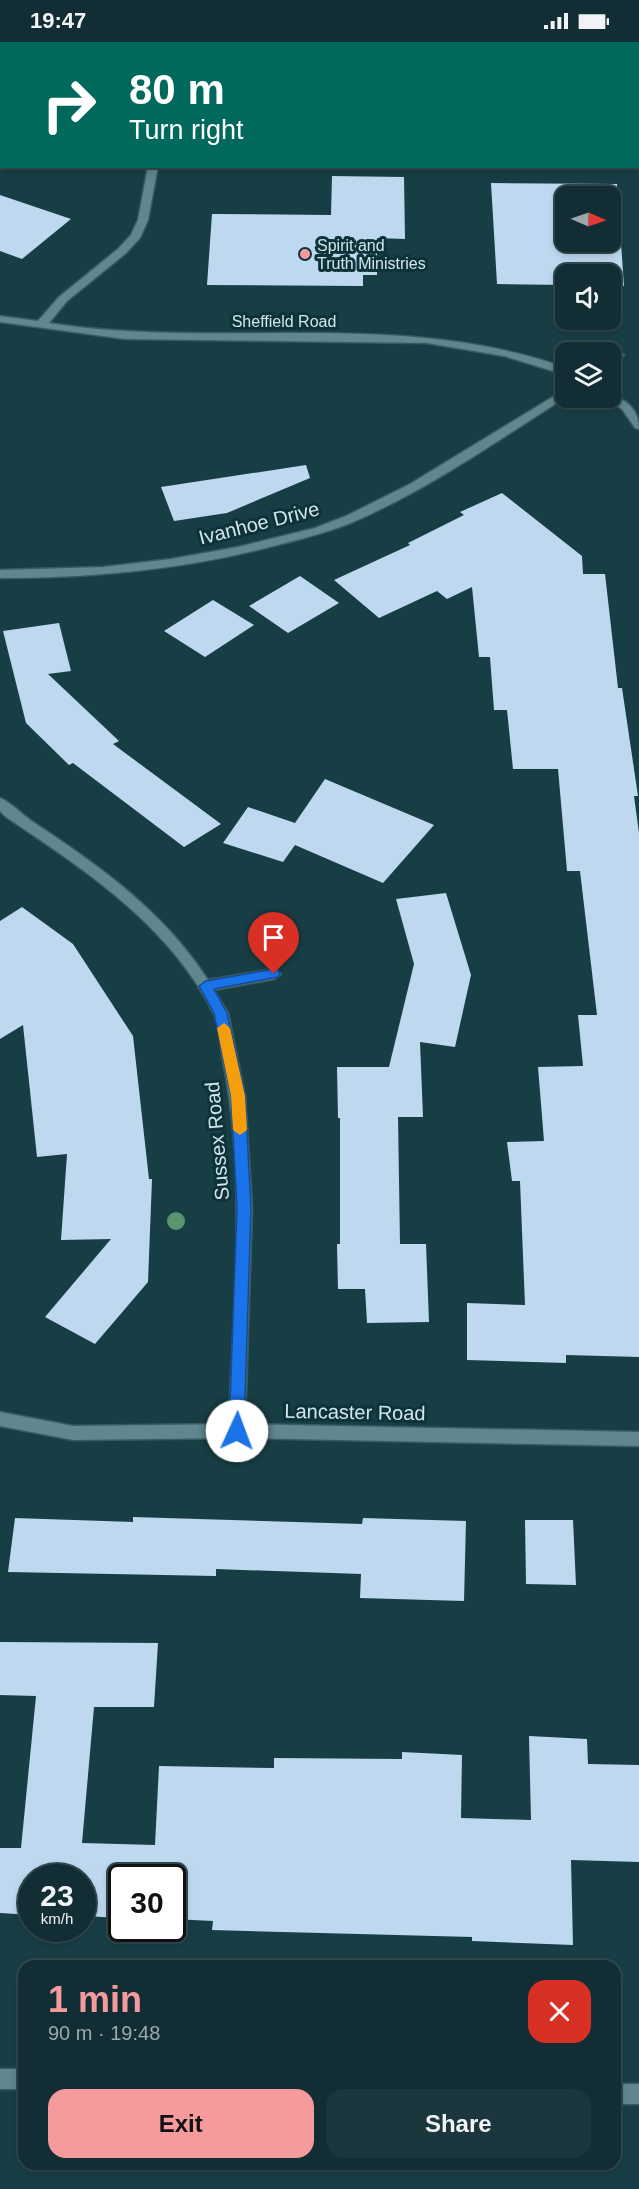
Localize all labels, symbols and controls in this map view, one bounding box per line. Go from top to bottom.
text: 19:47 [30,8,86,33]
icon: right [30,66,108,144]
text: 80 m [129,66,225,113]
text: Turn right [129,115,244,145]
north arrow [555,186,621,252]
map controls [555,186,621,408]
place label: Spirit and Truth Ministries [317,237,426,272]
marker: Spirit and Truth Ministries [298,247,312,261]
button: sound [555,264,621,330]
street label: Sheffield Road [232,313,336,330]
button: layers [555,342,621,408]
street label: Ivanhoe Drive [196,497,322,549]
pin [248,912,299,974]
icon: arrive [257,921,290,954]
street label: Sussex Road [201,1081,233,1201]
position arrow [205,1399,269,1463]
street label: Lancaster Road [284,1400,426,1424]
speed limit sign: 30 [108,1864,186,1942]
text: 23 [40,1879,74,1912]
text: km/h [41,1910,73,1927]
text: 1 min [48,1979,142,2020]
button: close [528,1980,591,2043]
text: 90 m · 19:48 [48,2022,160,2044]
button: Exit [48,2089,314,2158]
button: Share [326,2089,591,2158]

